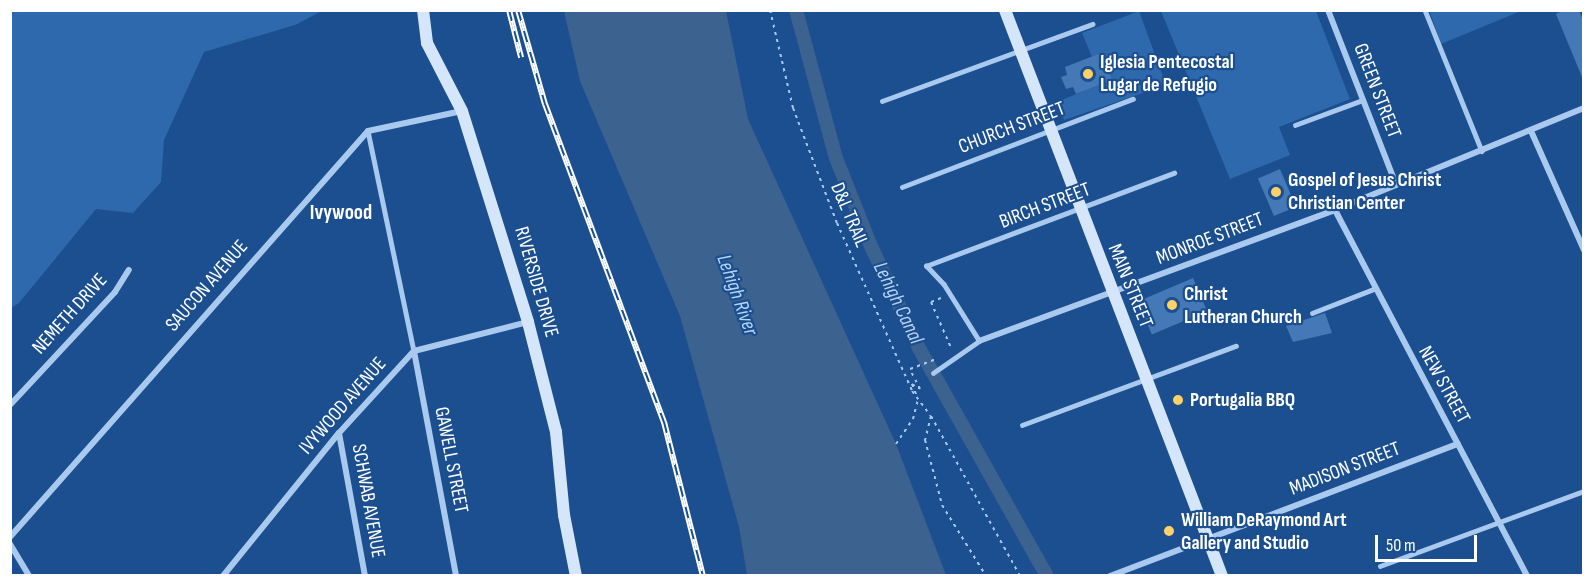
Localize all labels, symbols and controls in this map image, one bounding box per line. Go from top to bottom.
street label: GREEN STREET [1348,40,1406,142]
place label: Iglesia Pentecostal Lugar de Refugio [1100,51,1234,98]
marker: Iglesia Pentecostal Lugar de Refugio [1081,67,1095,81]
street label: CHURCH STREET [955,97,1069,159]
place label: Gospel of Jesus Christ Christian Center [1288,168,1441,215]
street label: BIRCH STREET [996,178,1094,234]
street label: D&L TRAIL [825,179,873,251]
marker: Gospel of Jesus Christ Christian Center [1269,185,1283,199]
district label: Ivywood [310,200,372,226]
street label: MONROE STREET [1153,208,1267,270]
street label: RIVERSIDE DRIVE [509,224,563,340]
street label: SAUCON AVENUE [161,235,253,337]
street label: MAIN STREET [1102,241,1158,331]
water label: Lehigh River [711,251,763,339]
water label: Lehigh Canal [867,258,929,348]
street label: NEMETH DRIVE [27,269,113,359]
place label: Christ Lutheran Church [1184,282,1302,329]
marker: Christ Lutheran Church [1165,298,1179,312]
street label: NEW STREET [1413,342,1475,428]
street label: IVYWOOD AVENUE [294,353,392,459]
place label: Portugalia BBQ [1190,388,1295,412]
marker: Portugalia BBQ [1171,393,1185,407]
street label: GAWELL STREET [429,405,473,515]
street label: MADISON STREET [1286,437,1404,501]
street label: SCHWAB AVENUE [346,442,390,560]
place label: William DeRaymond Art Gallery and Studio [1181,508,1346,555]
scale bar [1378,523,1480,561]
marker: William DeRaymond Art Gallery and Studio [1162,524,1176,538]
text: 50 m [1386,535,1416,556]

